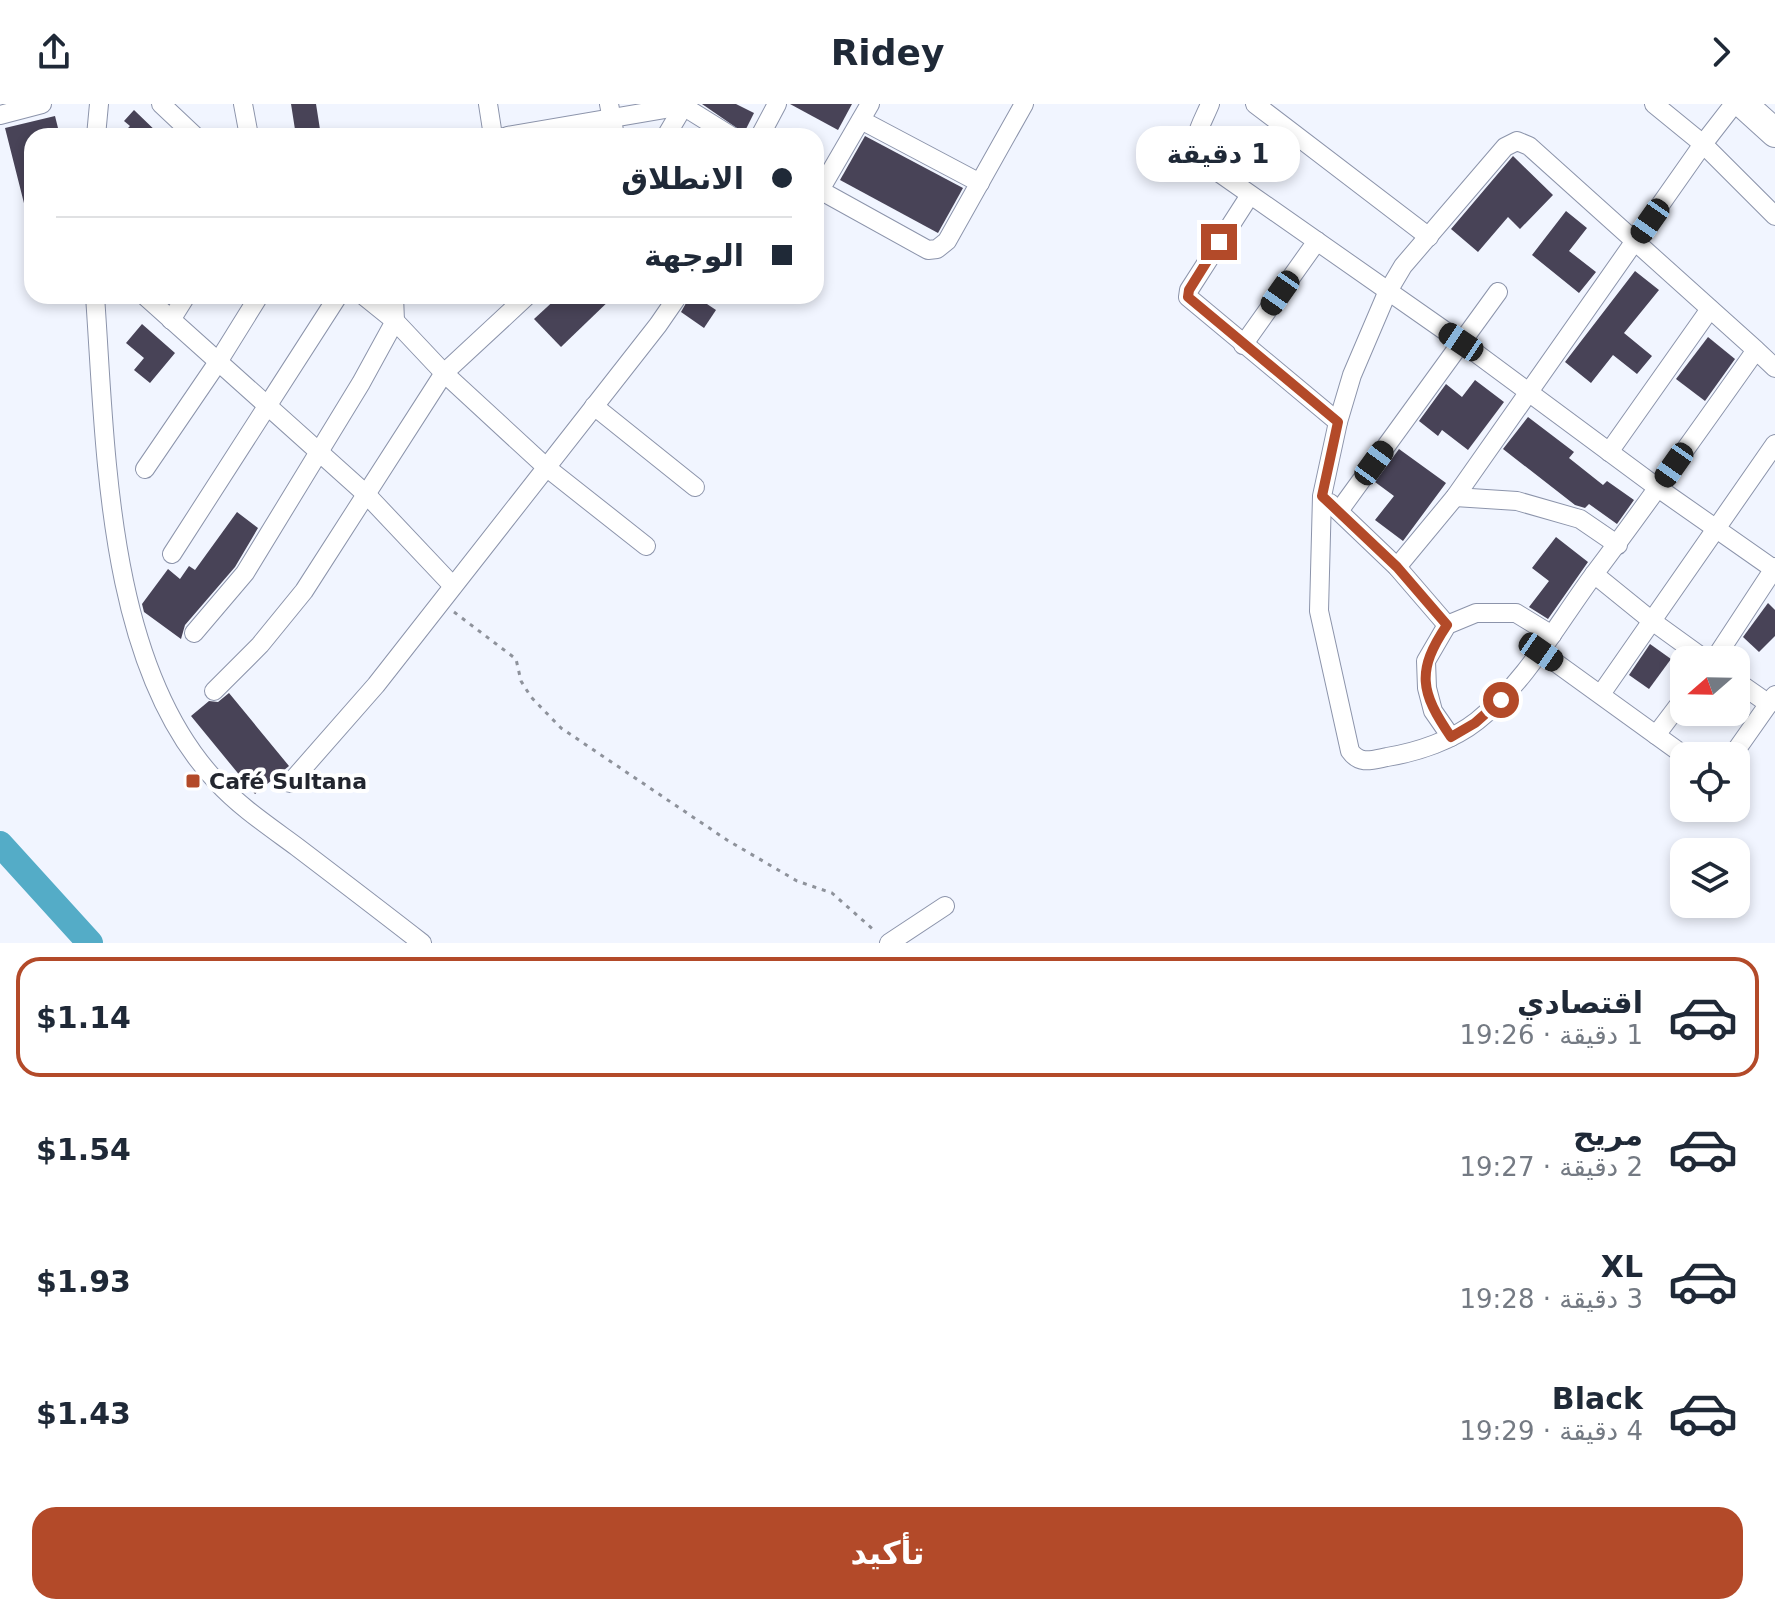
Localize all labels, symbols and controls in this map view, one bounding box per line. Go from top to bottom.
icon: share [32,30,76,74]
icon: forward [1699,30,1743,74]
text: Ridey [831,32,944,73]
callout: 1 دقيقة [1137,126,1301,182]
text: 1 دقيقة [1167,139,1269,169]
text: الانطلاق [621,161,744,196]
car [1626,194,1674,248]
route end [1201,224,1237,260]
text: الوجهة [644,238,744,273]
car [1256,266,1304,320]
car [1434,319,1488,365]
car [1350,437,1398,489]
car [1650,438,1698,492]
car [1514,628,1568,676]
north arrow [1670,646,1750,726]
map controls [1670,646,1750,918]
route start [1483,682,1519,718]
button: locate [1670,742,1750,822]
place label: Café Sultana [209,769,367,794]
marker: Café Sultana [184,772,202,790]
button: layers [1670,838,1750,918]
icon: car [1667,981,1739,1053]
text: اقتصادي [1517,985,1643,1020]
text: $1.14 [36,1000,131,1035]
text: 1 دقيقة · 19:26 [1460,1020,1643,1050]
icon: car [1667,1113,1739,1185]
text: مريح [1573,1117,1643,1152]
text: $1.54 [36,1132,131,1167]
text: 2 دقيقة · 19:27 [1460,1152,1643,1182]
icon: car [1667,1245,1739,1317]
text: XL [1601,1249,1643,1284]
text: $1.93 [36,1264,131,1299]
text: 3 دقيقة · 19:28 [1460,1284,1643,1314]
icon: car [1667,1377,1739,1449]
text: Black [1552,1381,1643,1416]
text: $1.43 [36,1396,131,1431]
text: 4 دقيقة · 19:29 [1460,1416,1643,1446]
button: تأكيد [32,1507,1743,1599]

